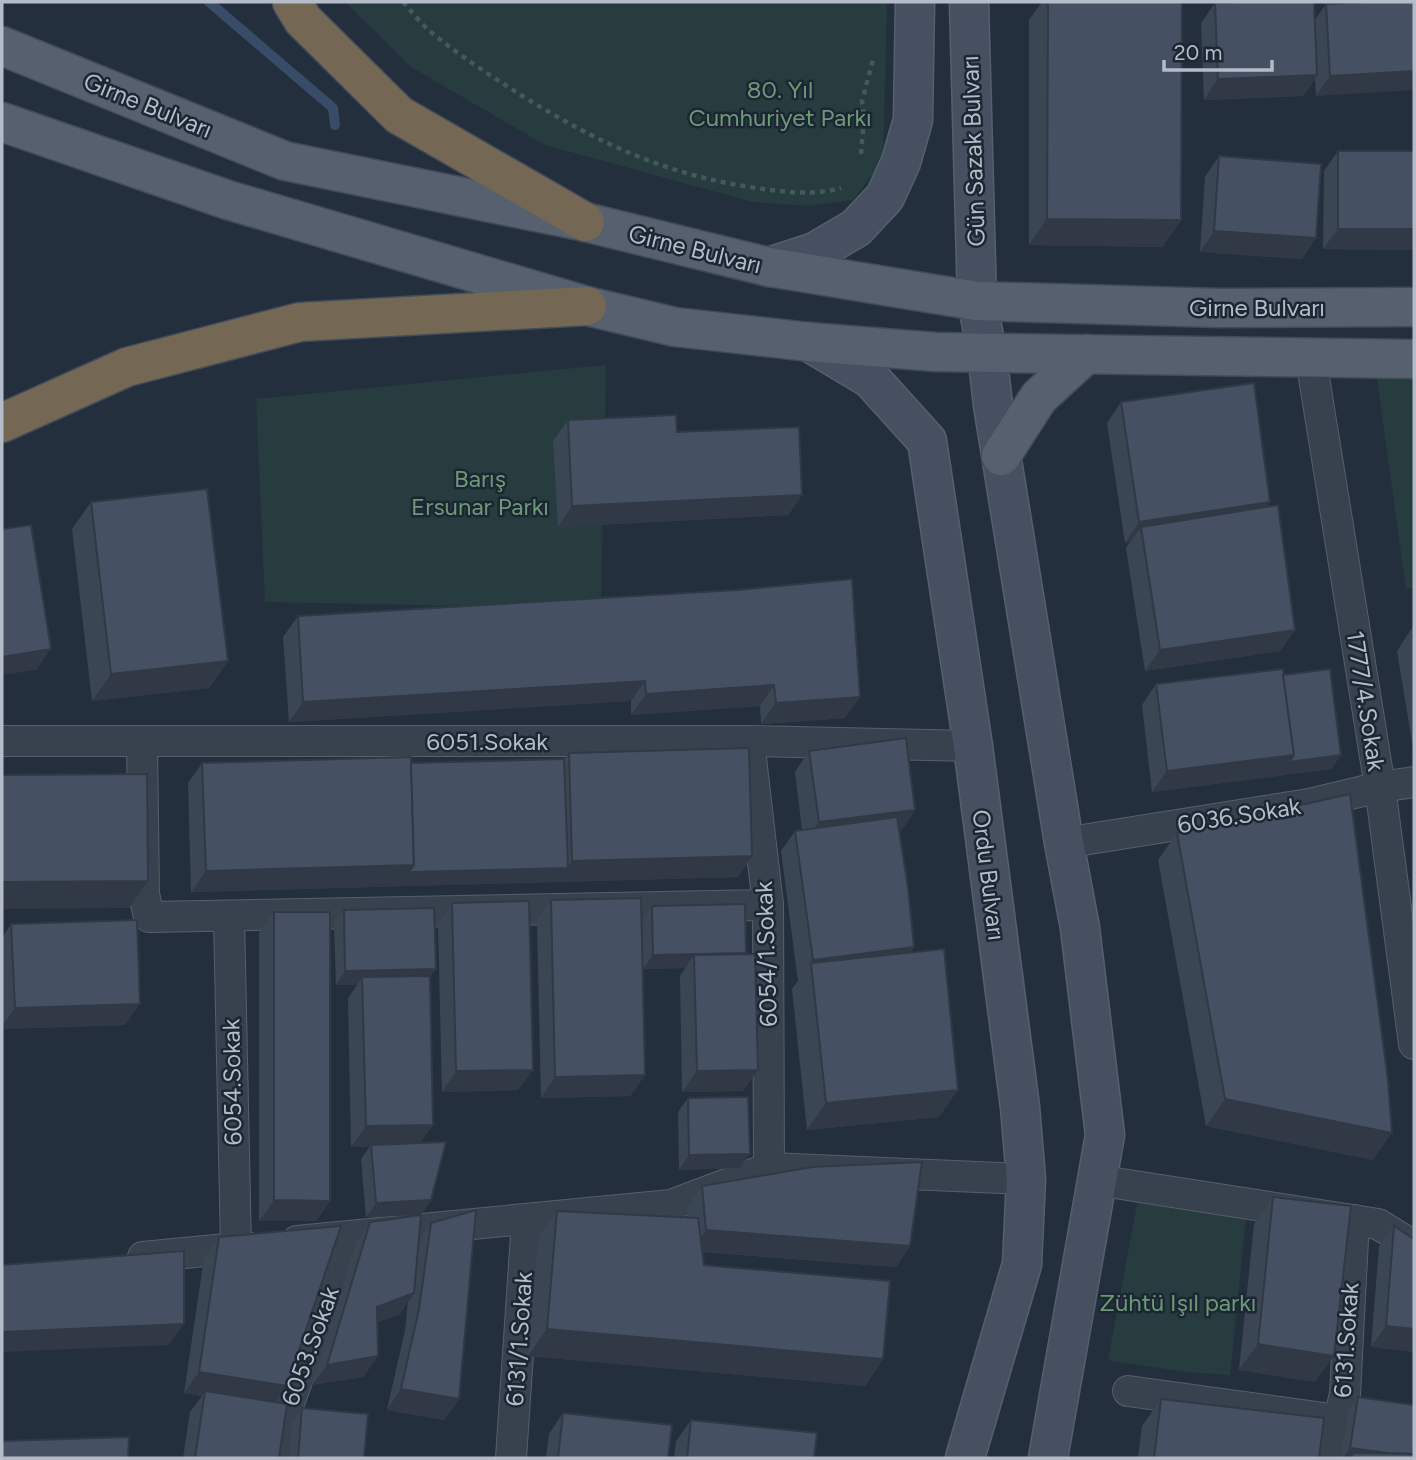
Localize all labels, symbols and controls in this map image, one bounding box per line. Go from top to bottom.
scale bar [1164,28,1272,72]
text: 20 m [1174,40,1222,65]
street label: Gün Sazak Bulvarı [955,55,991,247]
street label: Girne Bulvarı [80,66,216,144]
park label: 80. Yıl Cumhuriyet Parkı [688,75,872,132]
street label: Girne Bulvarı [626,219,764,279]
street label: Girne Bulvarı [1189,293,1325,322]
park label: Barış Ersunar Parkı [411,464,549,521]
street label: 1777/4.Sokak [1341,629,1391,774]
street label: 6051.Sokak [426,727,548,756]
street label: 6036.Sokak [1175,791,1303,839]
street label: Ordu Bulvarı [967,808,1011,942]
street label: 6054/1.Sokak [749,880,783,1027]
street label: 6054.Sokak [216,1018,248,1146]
street label: 6131/1.Sokak [500,1270,538,1407]
street label: 6131.Sokak [1328,1281,1365,1399]
street label: 6053.Sokak [275,1282,345,1410]
park label: Zühtü Işıl parkı [1100,1288,1256,1317]

